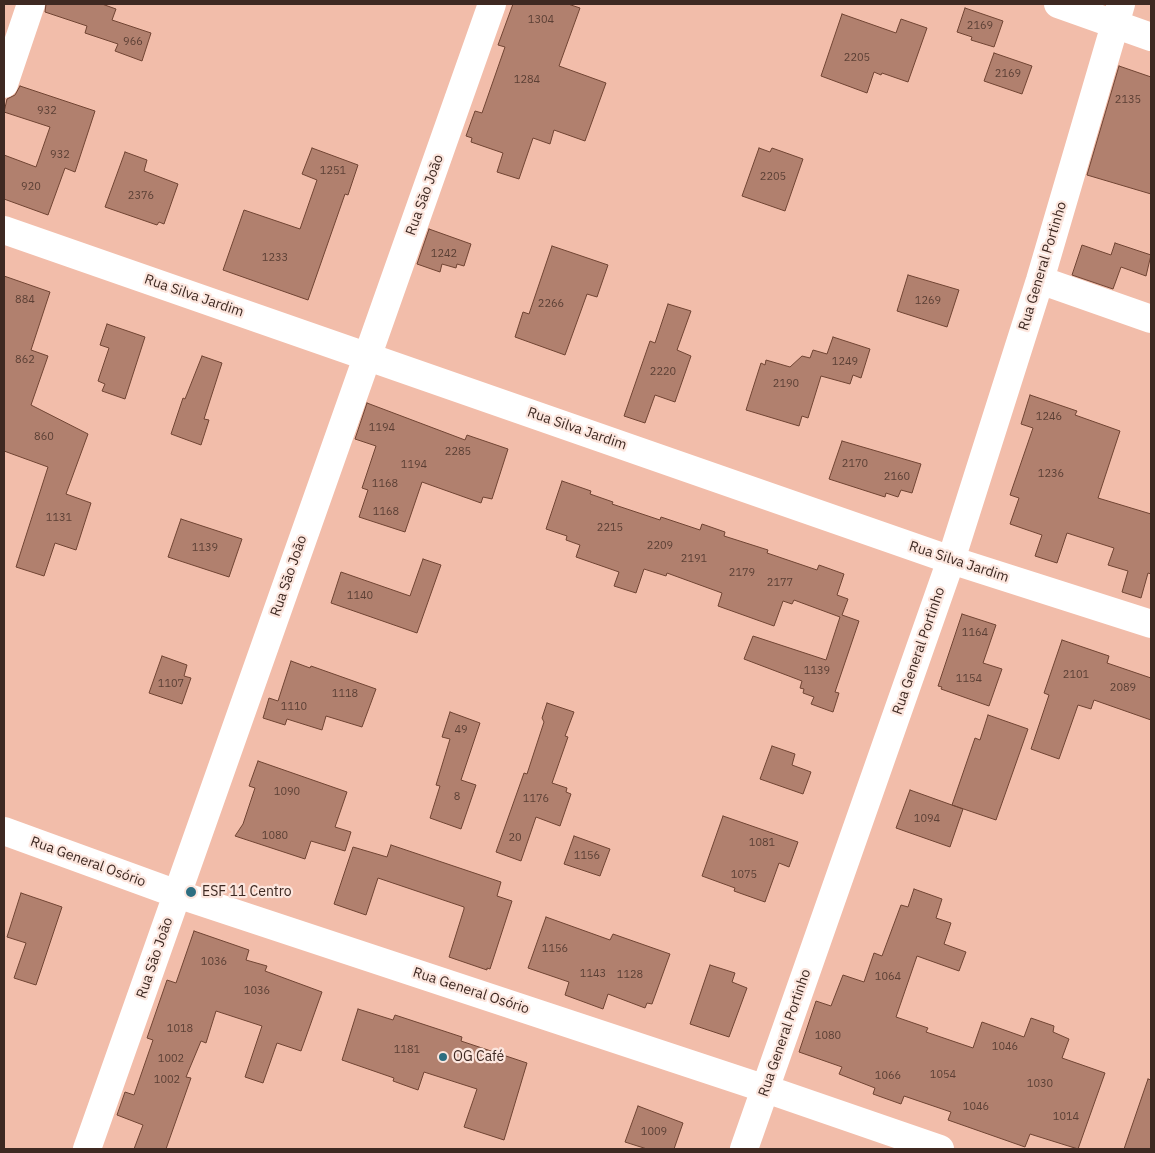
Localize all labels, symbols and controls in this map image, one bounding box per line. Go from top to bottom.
house number: 1304 [528,13,554,27]
house number: 2169 [967,19,993,33]
house number: 966 [123,35,143,49]
house number: 2205 [844,51,870,65]
house number: 2169 [995,67,1021,81]
house number: 1284 [514,73,540,87]
house number: 2135 [1115,93,1141,107]
house number: 932 [37,104,57,118]
house number: 932 [50,148,70,162]
street label: Rua São João [403,152,447,238]
house number: 1251 [320,164,346,178]
house number: 2205 [760,170,786,184]
house number: 920 [21,180,41,194]
house number: 2376 [128,189,154,203]
street label: Rua General Portinho [1015,200,1071,332]
house number: 1242 [431,247,457,261]
house number: 1233 [262,251,288,265]
street label: Rua Silva Jardim [142,271,246,321]
house number: 884 [15,293,35,307]
house number: 1269 [915,294,941,308]
house number: 2266 [538,297,564,311]
house number: 862 [15,353,35,367]
house number: 1249 [832,355,858,369]
house number: 2220 [650,365,676,379]
house number: 2190 [773,377,799,391]
street label: Rua Silva Jardim [525,404,629,454]
house number: 1246 [1036,410,1062,424]
house number: 1194 [369,421,395,435]
house number: 860 [34,430,54,444]
house number: 2285 [445,445,471,459]
house number: 2170 [842,457,868,471]
house number: 1194 [401,458,427,472]
house number: 1236 [1038,467,1064,481]
house number: 2160 [884,470,910,484]
house number: 1168 [372,477,398,491]
house number: 1168 [373,505,399,519]
house number: 1131 [46,511,72,525]
house number: 2215 [597,521,623,535]
street label: Rua São João [267,533,311,619]
street label: Rua Silva Jardim [907,538,1011,586]
house number: 2209 [647,539,673,553]
house number: 1139 [192,541,218,555]
house number: 2191 [681,552,707,566]
house number: 2179 [729,566,755,580]
house number: 2177 [767,576,793,590]
street label: Rua General Portinho [889,585,949,717]
house number: 1140 [347,589,373,603]
house number: 1164 [962,626,988,640]
house number: 1139 [804,664,830,678]
house number: 2101 [1063,668,1089,682]
house number: 1154 [956,672,982,686]
house number: 1107 [158,677,184,691]
house number: 2089 [1110,681,1136,695]
house number: 1118 [332,687,358,701]
house number: 1110 [281,700,307,714]
house number: 49 [454,723,468,737]
house number: 1090 [274,785,300,799]
house number: 8 [454,790,460,804]
house number: 1176 [523,792,549,806]
house number: 1094 [914,812,940,826]
house number: 1080 [262,829,288,843]
house number: 20 [508,831,522,845]
street label: Rua General Osório [28,833,148,891]
house number: 1081 [749,836,775,850]
house number: 1156 [574,849,600,863]
house number: 1075 [731,868,757,882]
place label: ESF 11 Centro [202,884,292,900]
marker: ESF 11 Centro [184,885,198,899]
street label: Rua São João [133,915,177,1001]
house number: 1156 [542,942,568,956]
house number: 1036 [201,955,227,969]
street label: Rua General Osório [411,964,531,1018]
house number: 1143 [580,967,606,981]
street label: Rua General Portinho [755,967,815,1099]
house number: 1128 [617,968,643,982]
house number: 1064 [875,970,901,984]
house number: 1036 [244,984,270,998]
house number: 1018 [167,1022,193,1036]
house number: 1080 [815,1029,841,1043]
house number: 1046 [992,1040,1018,1054]
house number: 1181 [394,1043,420,1057]
place label: OG Café [453,1049,504,1065]
marker: OG Café [437,1051,449,1063]
house number: 1002 [158,1052,184,1066]
house number: 1054 [930,1068,956,1082]
house number: 1066 [875,1069,901,1083]
house number: 1002 [154,1073,180,1087]
house number: 1030 [1027,1077,1053,1091]
house number: 1046 [963,1100,989,1114]
house number: 1014 [1053,1110,1079,1124]
house number: 1009 [641,1125,667,1139]

